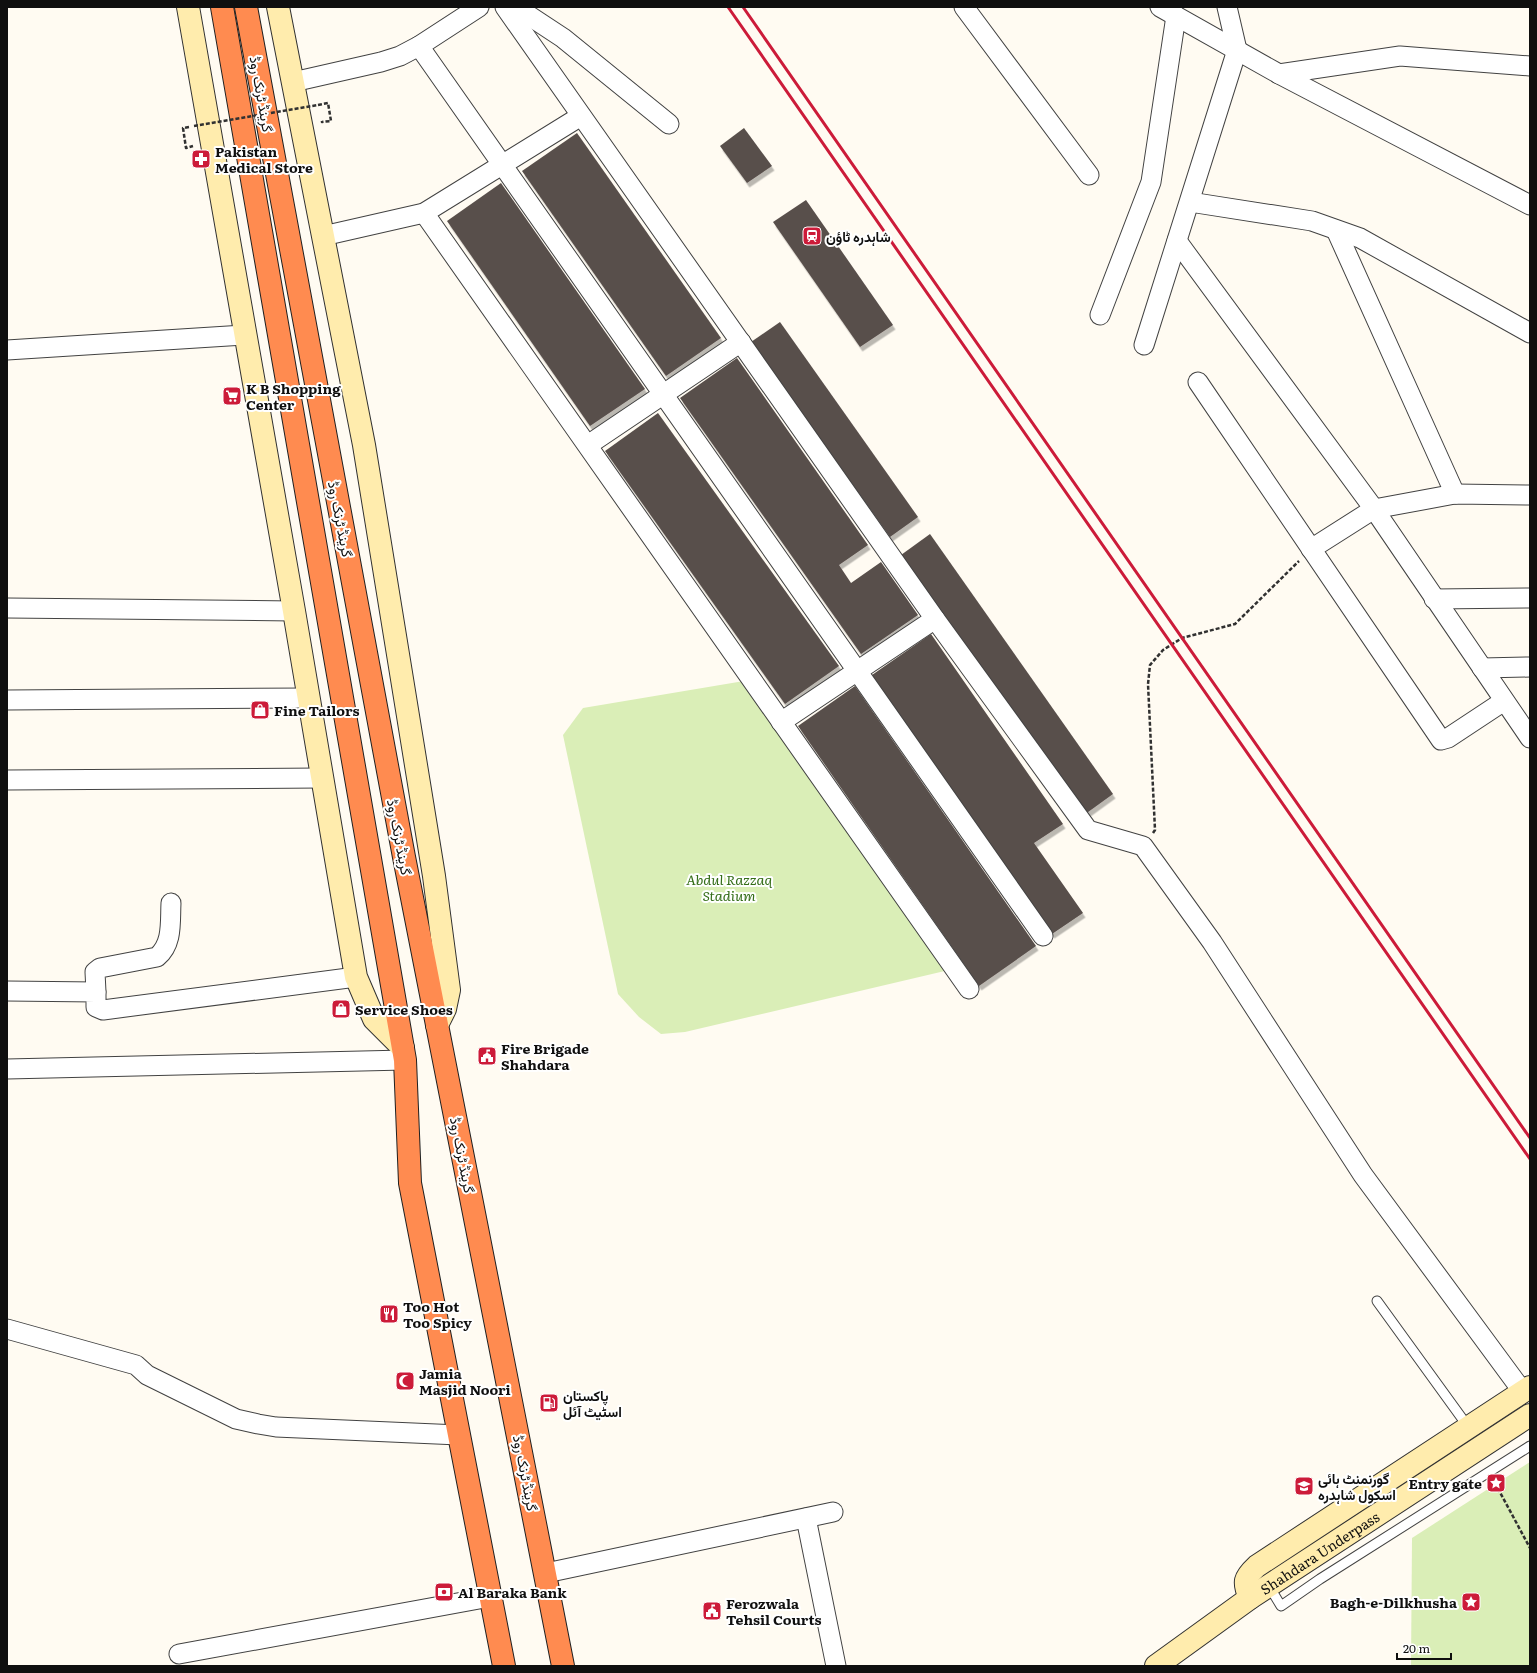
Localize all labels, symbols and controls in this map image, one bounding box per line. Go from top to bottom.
street label: گرینڈ ٹرنک روڈ [245,54,279,134]
place label: Pakistan Medical Store [215,141,313,177]
pharmacy icon: Pakistan Medical Store [190,148,212,170]
station icon: شاہدرہ ٹاؤن [801,225,823,247]
place label: شاہدرہ ٹاؤن [826,226,891,246]
place label: K B Shopping Center [246,378,341,414]
supermarket icon: K B Shopping Center [221,385,243,407]
street label: گرینڈ ٹرنک روڈ [324,479,358,559]
shop icon: Fine Tailors [249,699,271,721]
place label: Fine Tailors [274,700,360,720]
street label: گرینڈ ٹرنک روڈ [383,797,417,877]
park label: Abdul Razzaq Stadium [686,869,772,905]
shop icon: Service Shoes [330,998,352,1020]
place label: Service Shoes [355,999,453,1019]
place label: Fire Brigade Shahdara [501,1038,589,1074]
public building icon: Fire Brigade Shahdara [476,1045,498,1067]
street label: گرینڈ ٹرنک روڈ [446,1115,480,1195]
place label: Too Hot Too Spicy [403,1296,472,1332]
restaurant icon: Too Hot Too Spicy [378,1303,400,1325]
place label: Jamia Masjid Noori [419,1363,511,1399]
mosque icon: Jamia Masjid Noori [394,1370,416,1392]
place label: پاکستان اسٹیٹ آئل [563,1385,622,1421]
fuel station icon: پاکستان اسٹیٹ آئل [538,1392,560,1414]
street label: گرینڈ ٹرنک روڈ [509,1433,543,1513]
place label: گورنمنٹ ہائی اسکول شاہدرہ [1318,1468,1396,1504]
place icon: Entry gate [1485,1472,1507,1494]
place label: Entry gate [1408,1473,1482,1493]
school or university icon: گورنمنٹ ہائی اسکول شاہدرہ [1293,1475,1315,1497]
street label: Shahdara Underpass [1256,1506,1383,1599]
bank icon: Al Baraka Bank [433,1581,455,1603]
place label: Al Baraka Bank [458,1582,567,1602]
place icon: Bagh-e-Dilkhusha [1460,1591,1482,1613]
place label: Bagh-e-Dilkhusha [1330,1592,1458,1612]
place label: Ferozwala Tehsil Courts [726,1593,821,1629]
public building icon: Ferozwala Tehsil Courts [701,1600,723,1622]
scale bar [1397,1635,1451,1661]
text: 20 m [1403,1639,1430,1657]

